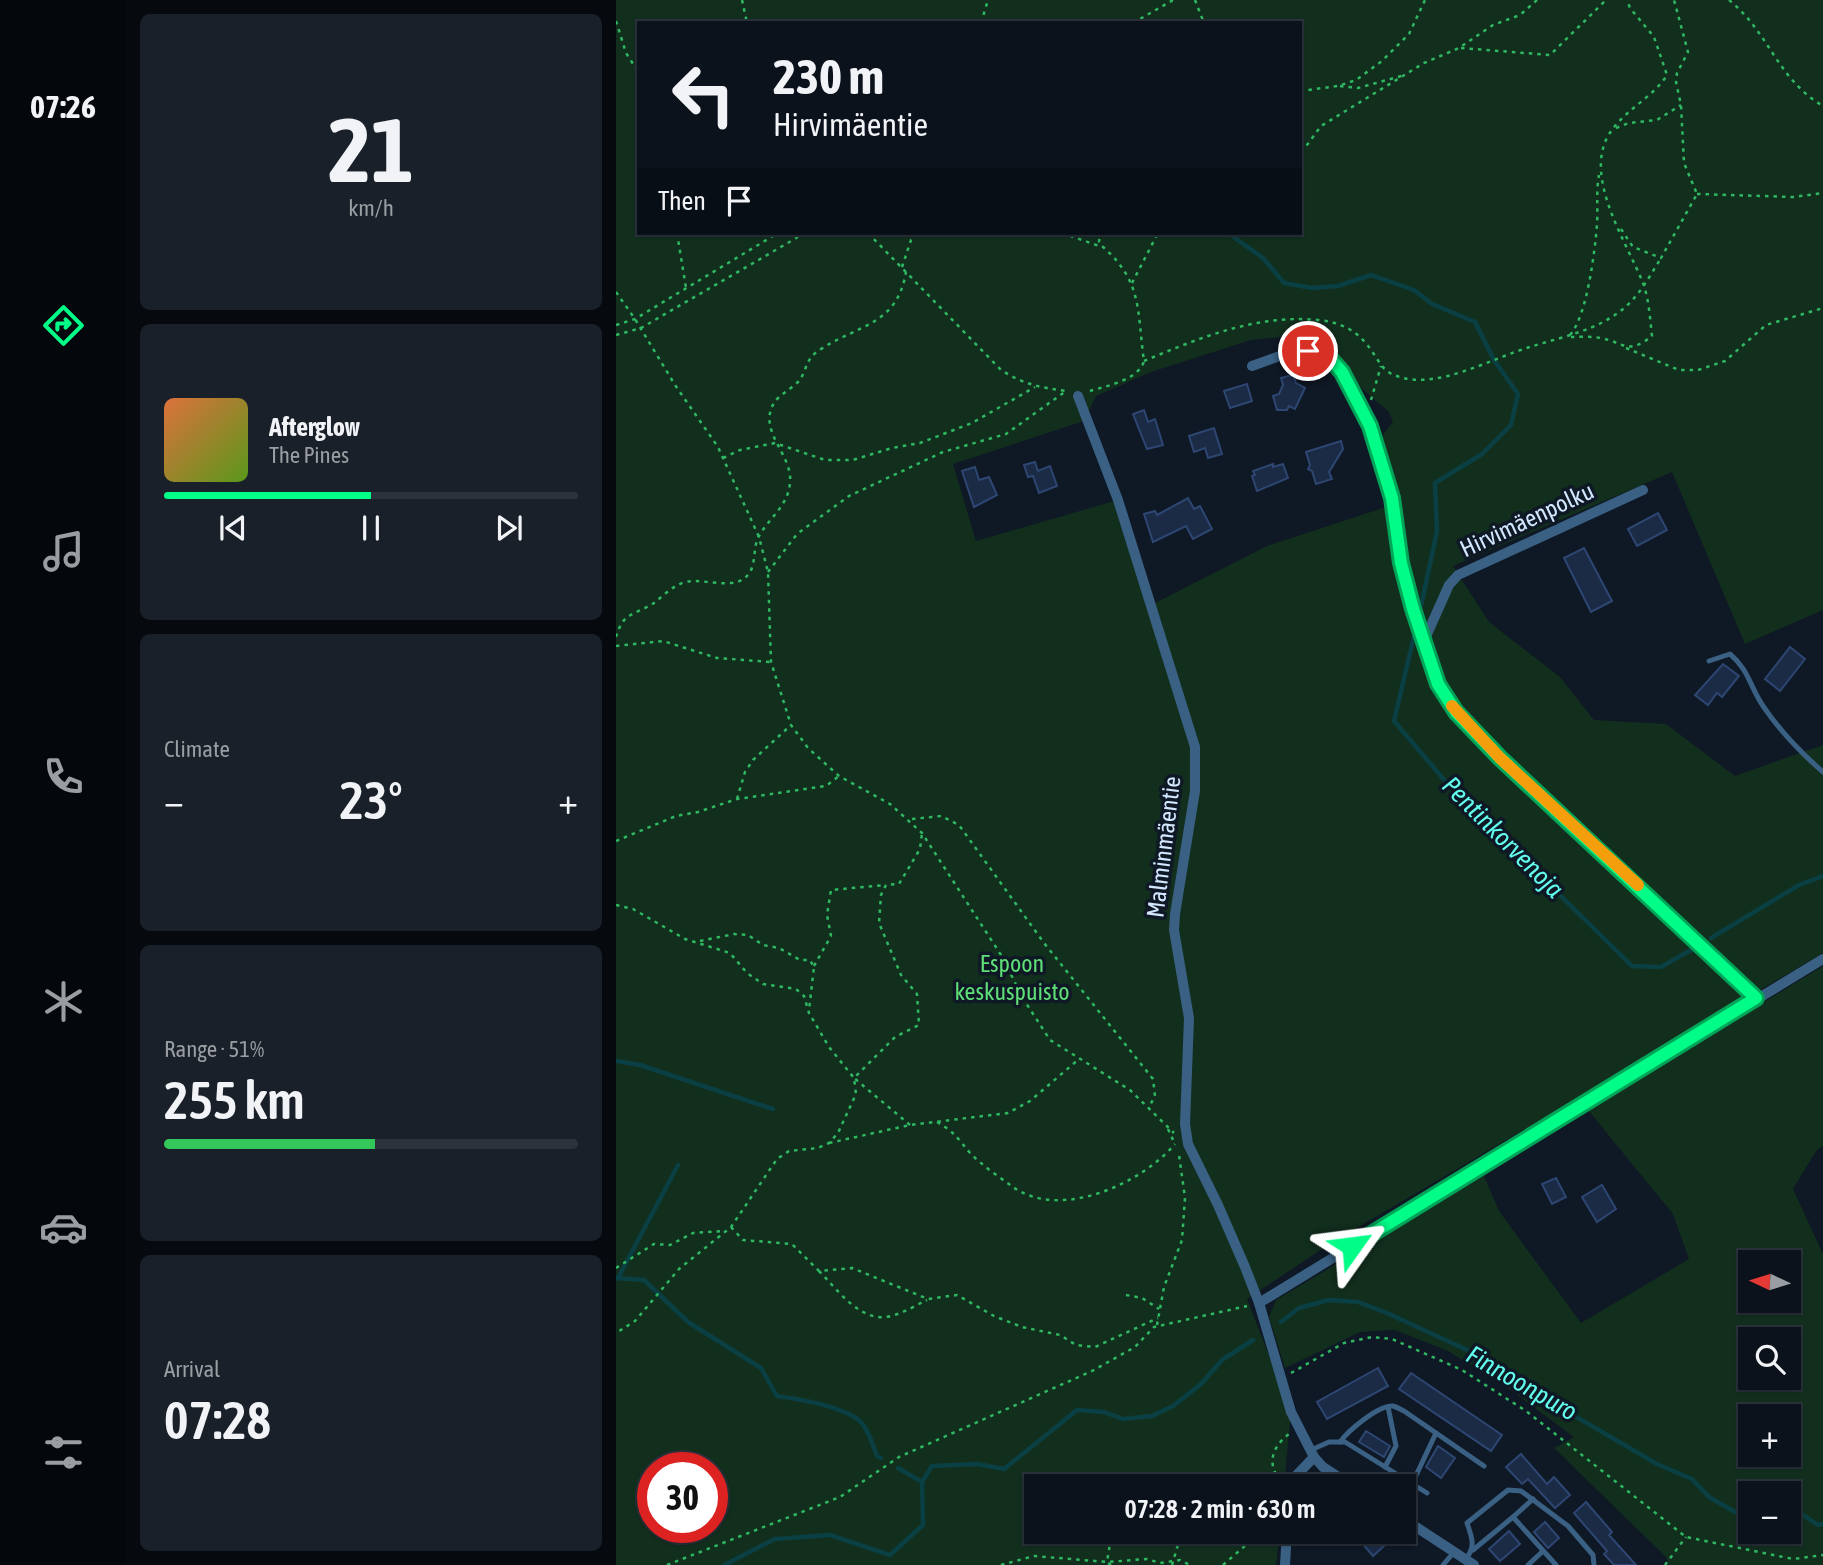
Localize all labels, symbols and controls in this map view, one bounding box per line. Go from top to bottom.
text: 230 m [773,48,884,104]
icon: left [658,49,749,140]
text: 07:26 [30,88,96,125]
text: 21 [328,97,414,201]
text: Hirvimäentie [773,106,928,143]
icon: arrive [720,182,758,220]
text: Then [658,186,706,216]
text: km/h [348,195,394,221]
icon: directions [39,301,88,350]
pin [1278,321,1338,381]
icon: arrive [1289,332,1327,370]
text: Afterglow [269,412,360,442]
text: The Pines [269,442,349,468]
street label: Hirvimäenpolku [1456,477,1598,562]
icon: previous [214,509,252,547]
icon: pause [352,509,390,547]
icon: next [490,509,528,547]
icon: music [39,527,88,576]
text: Climate [164,736,230,762]
icon: phone [39,752,88,801]
text: 23° [339,770,403,830]
water label: Pentinkorvenoja [1436,770,1570,904]
street label: Malminmäentie [1141,775,1186,919]
text: − [164,779,184,822]
text: + [558,779,578,822]
park label: Espoon keskuspuisto [955,950,1069,1005]
icon: climate [39,977,88,1026]
text: Range · 51% [164,1036,264,1062]
text: 255 km [164,1070,305,1130]
icon: car [39,1203,88,1252]
position arrow [1315,1209,1389,1283]
north arrow [1738,1250,1801,1312]
map controls [1738,1250,1801,1544]
button: search [1738,1327,1801,1390]
water label: Finnoonpuro [1461,1339,1583,1427]
text: Arrival [164,1356,220,1382]
text: 07:28 [164,1390,271,1450]
button: + [1738,1404,1801,1467]
icon: filters [39,1428,88,1477]
speed limit sign: 30 [637,1452,728,1543]
button: − [1738,1481,1801,1544]
text: 07:28 · 2 min · 630 m [1125,1494,1315,1524]

